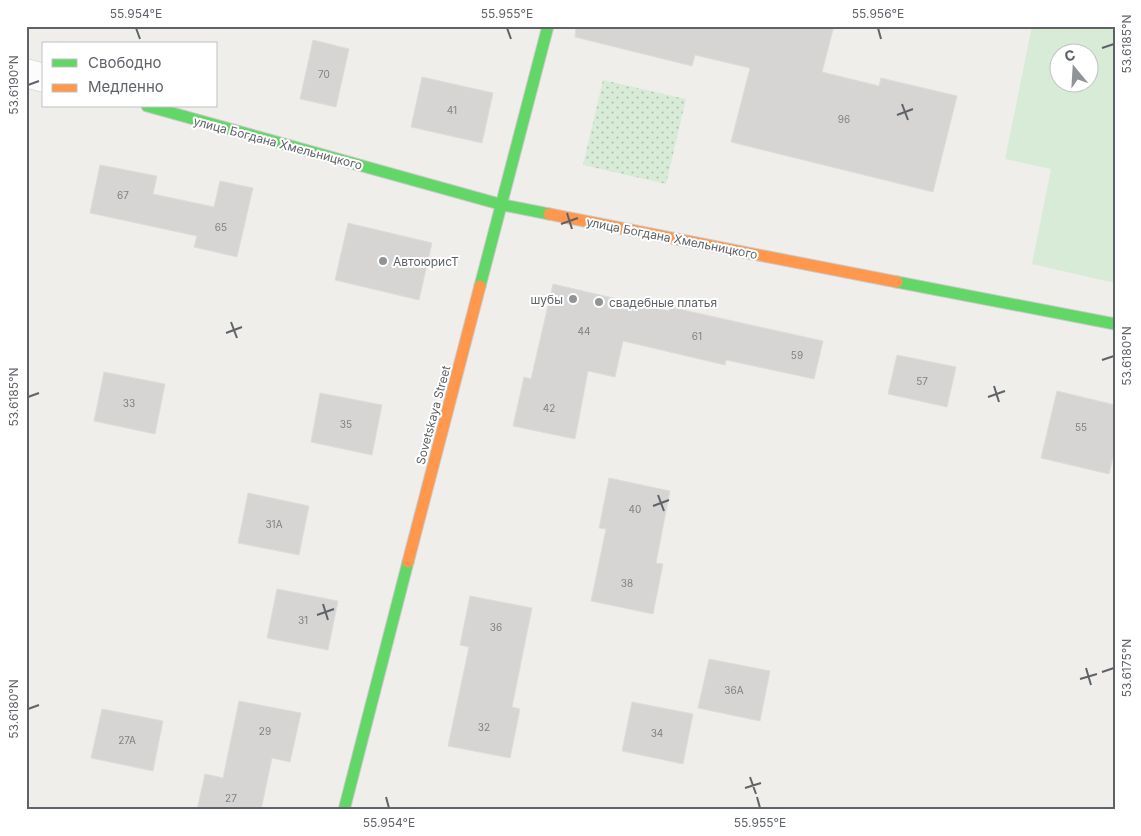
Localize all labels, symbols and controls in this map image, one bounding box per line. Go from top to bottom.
text: 55.954°E [110,6,162,21]
text: 55.955°E [481,6,533,21]
text: 55.956°E [852,6,904,21]
text: 53.6185°N [1119,14,1134,74]
legend [42,42,218,108]
north arrow [1048,42,1098,92]
text: С [1062,45,1077,65]
text: Свободно [88,53,162,72]
text: 53.6190°N [6,55,21,115]
house number: 70 [318,68,330,80]
text: Медленно [88,77,164,96]
house number: 41 [447,104,457,116]
street label: улица Богдана Хмельницкого [192,113,364,173]
house number: 96 [838,113,850,125]
house number: 67 [117,189,129,201]
street label: улица Богдана Хмельницкого [585,214,759,262]
house number: 65 [215,221,227,233]
place label: АвтоюрисТ [393,254,459,269]
marker: АвтоюрисТ [377,255,389,267]
place label: шубы [531,292,563,307]
marker: шубы [567,293,579,305]
place label: свадебные платья [609,295,717,310]
marker: свадебные платья [593,296,605,308]
house number: 44 [578,325,590,337]
text: 53.6180°N [1119,326,1134,386]
house number: 61 [692,330,702,342]
house number: 59 [791,349,803,361]
street label: Sovetskaya Street [413,364,453,466]
text: 53.6185°N [6,367,21,427]
house number: 57 [916,375,928,387]
house number: 33 [123,397,135,409]
house number: 42 [543,402,555,414]
house number: 35 [340,418,352,430]
house number: 55 [1075,421,1087,433]
house number: 40 [629,503,641,515]
house number: 31А [265,518,283,530]
house number: 38 [621,577,633,589]
house number: 31 [298,614,308,626]
house number: 36 [490,621,502,633]
text: 53.6175°N [1119,639,1134,697]
text: 53.6180°N [6,679,21,739]
house number: 36А [724,684,744,696]
house number: 32 [478,721,490,733]
house number: 29 [259,725,271,737]
house number: 34 [651,727,663,739]
house number: 27А [118,734,136,746]
house number: 27 [225,792,237,804]
text: 55.954°E [363,815,415,830]
text: 55.955°E [734,815,786,830]

